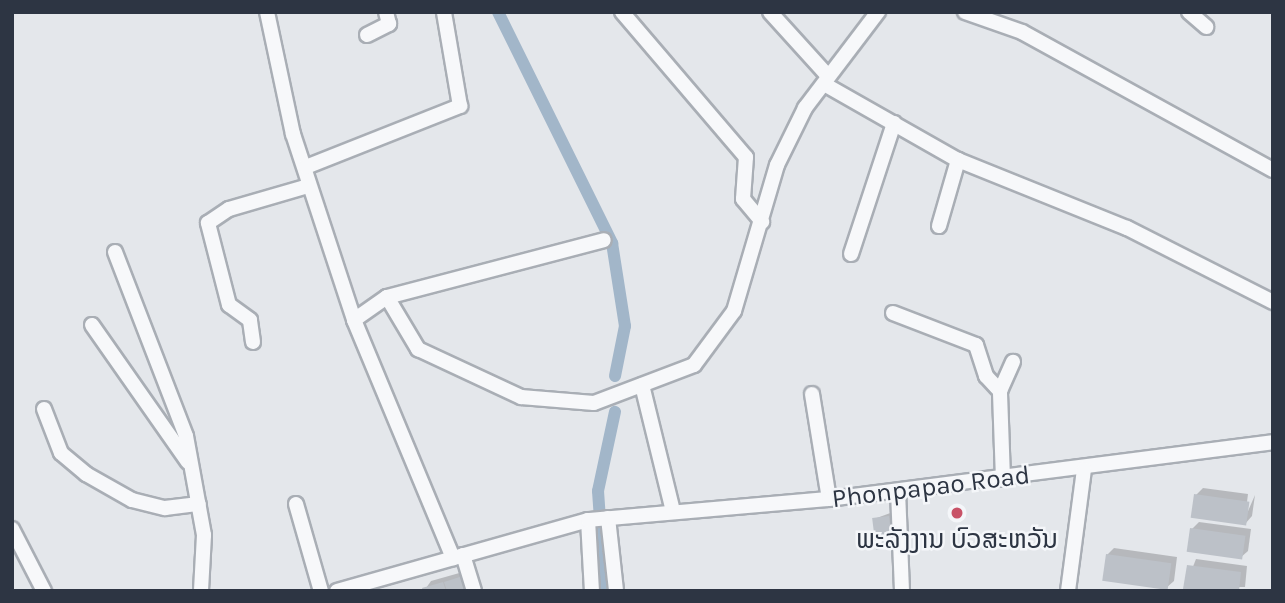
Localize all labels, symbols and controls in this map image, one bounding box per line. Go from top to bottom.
street label: Phonpapao Road [830,459,1032,515]
marker: ພະລັງງານ ບົວສະຫວັນ [949,505,965,521]
place label: ພະລັງງານ ບົວສະຫວັນ [856,524,1058,556]

